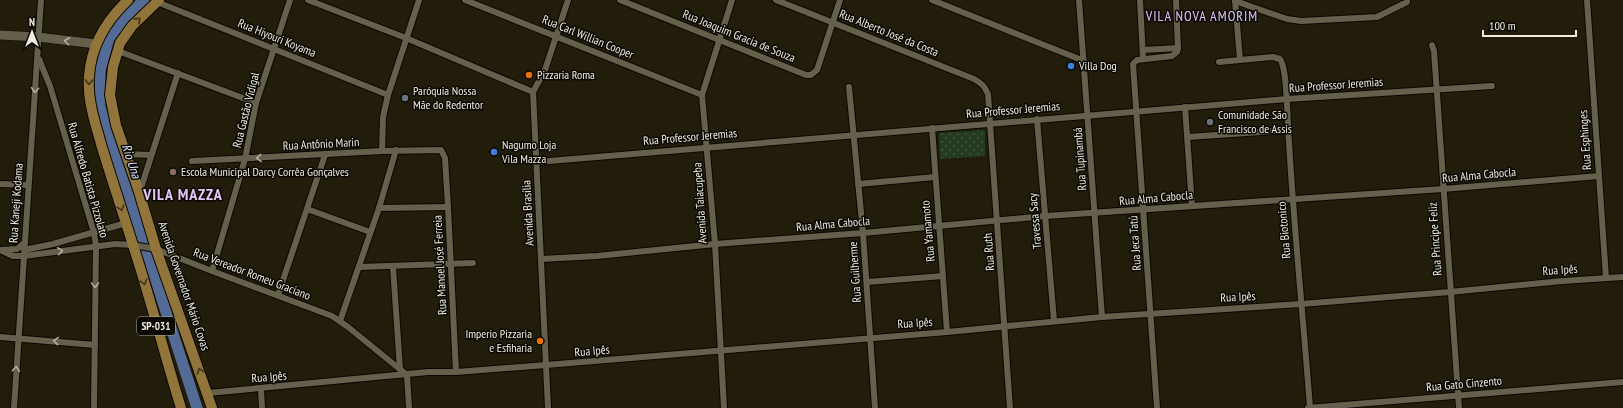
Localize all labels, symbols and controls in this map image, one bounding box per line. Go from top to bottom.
street label: Rua Joaquim Gracia de Souza [681,6,798,65]
street label: Rua Alberto José da Costa [837,6,941,59]
district label: VILA NOVA AMORIM [1145,7,1258,25]
street label: Rua Carl Willian Cooper [540,11,637,62]
north arrow [12,12,52,52]
scale bar [1483,12,1576,38]
text: N [29,15,35,29]
street label: Rua Hiyouri Koyama [236,15,319,60]
one-way arrow [133,17,141,25]
text: 100 m [1489,18,1516,33]
one-way arrow [64,36,70,45]
place label: Villa Dog [1078,58,1117,73]
marker: Villa Dog [1066,61,1076,71]
place label: Pizzaria Roma [537,67,595,82]
street label: Rua Gastão Vidigal [229,70,262,149]
marker: Pizzaria Roma [524,70,534,80]
street label: Rua Professor Jeremias [1288,74,1383,95]
one-way arrow [85,79,93,85]
place label: Paróquia Nossa Mãe do Redentor [413,83,484,112]
one-way arrow [31,87,40,93]
marker: Paróquia Nossa Mãe do Redentor [400,93,410,103]
street label: Rua Professor Jeremias [965,98,1061,121]
place label: Comunidade São Francisco de Assis [1218,107,1292,136]
street label: Rua Esphinges [1575,110,1594,171]
marker: Comunidade São Francisco de Assis [1205,117,1215,127]
street label: Rua Alfredo Batista Pizzolato [65,120,112,239]
street label: Rua Professor Jeremias [642,125,738,148]
street label: Rua Tupinambá [1070,127,1089,191]
street label: Rua Antônio Marin [282,134,360,153]
place label: Nagumo Loja Vila Mazza [501,137,556,166]
water label: Rio Una [118,142,145,181]
marker: Nagumo Loja Vila Mazza [489,147,499,157]
one-way arrow [256,154,262,162]
street label: Rua Kaneji Kodama [5,162,26,243]
street label: Avenida Taiacupeba [689,162,710,244]
place label: Escola Municipal Darcy Corrêa Gonçalves [181,164,349,179]
street label: Rua Alma Cabocla [1441,164,1517,185]
marker: Escola Municipal Darcy Corrêa Gonçalves [168,167,178,177]
street label: Avenida Brasília [518,180,537,246]
district label: VILA MAZZA [142,184,223,204]
street label: Rua Alma Cabocla [1118,187,1194,208]
street label: Travessa Sacy [1025,192,1044,250]
street label: Rua Yamamoto [917,200,938,262]
street label: Rua Biotonico [1274,201,1293,259]
street label: Rua Principe Feliz [1424,202,1445,276]
one-way arrow [116,204,125,211]
street label: Rua Alma Cabocla [795,213,871,234]
street label: Rua Manoel José Ferreia [429,215,450,315]
street label: Rua Jeca Tatú [1125,215,1144,271]
street label: Avenida Governador Mário Covas [155,219,214,352]
street label: Rua Ruth [980,233,997,271]
street label: Rua Guilherme [845,241,864,303]
street label: Rua Vereador Romeu Graciano [191,244,313,303]
one-way arrow [57,247,63,256]
street label: Rua Ipês [1542,261,1578,278]
one-way arrow [139,279,147,285]
one-way arrow [91,282,99,288]
street label: Rua Ipês [1220,288,1256,305]
street label: Rua Ipês [897,314,933,331]
road number: SP-031 [137,317,175,335]
place label: Imperio Pizzaria e Esfiharia [465,326,532,355]
marker: Imperio Pizzaria e Esfiharia [535,336,545,346]
one-way arrow [53,337,59,346]
street label: Rua Ipês [574,341,610,360]
one-way arrow [12,366,21,372]
street label: Rua Ipês [251,367,287,386]
one-way arrow [196,368,205,375]
street label: Rua Gato Cinzento [1425,373,1503,394]

